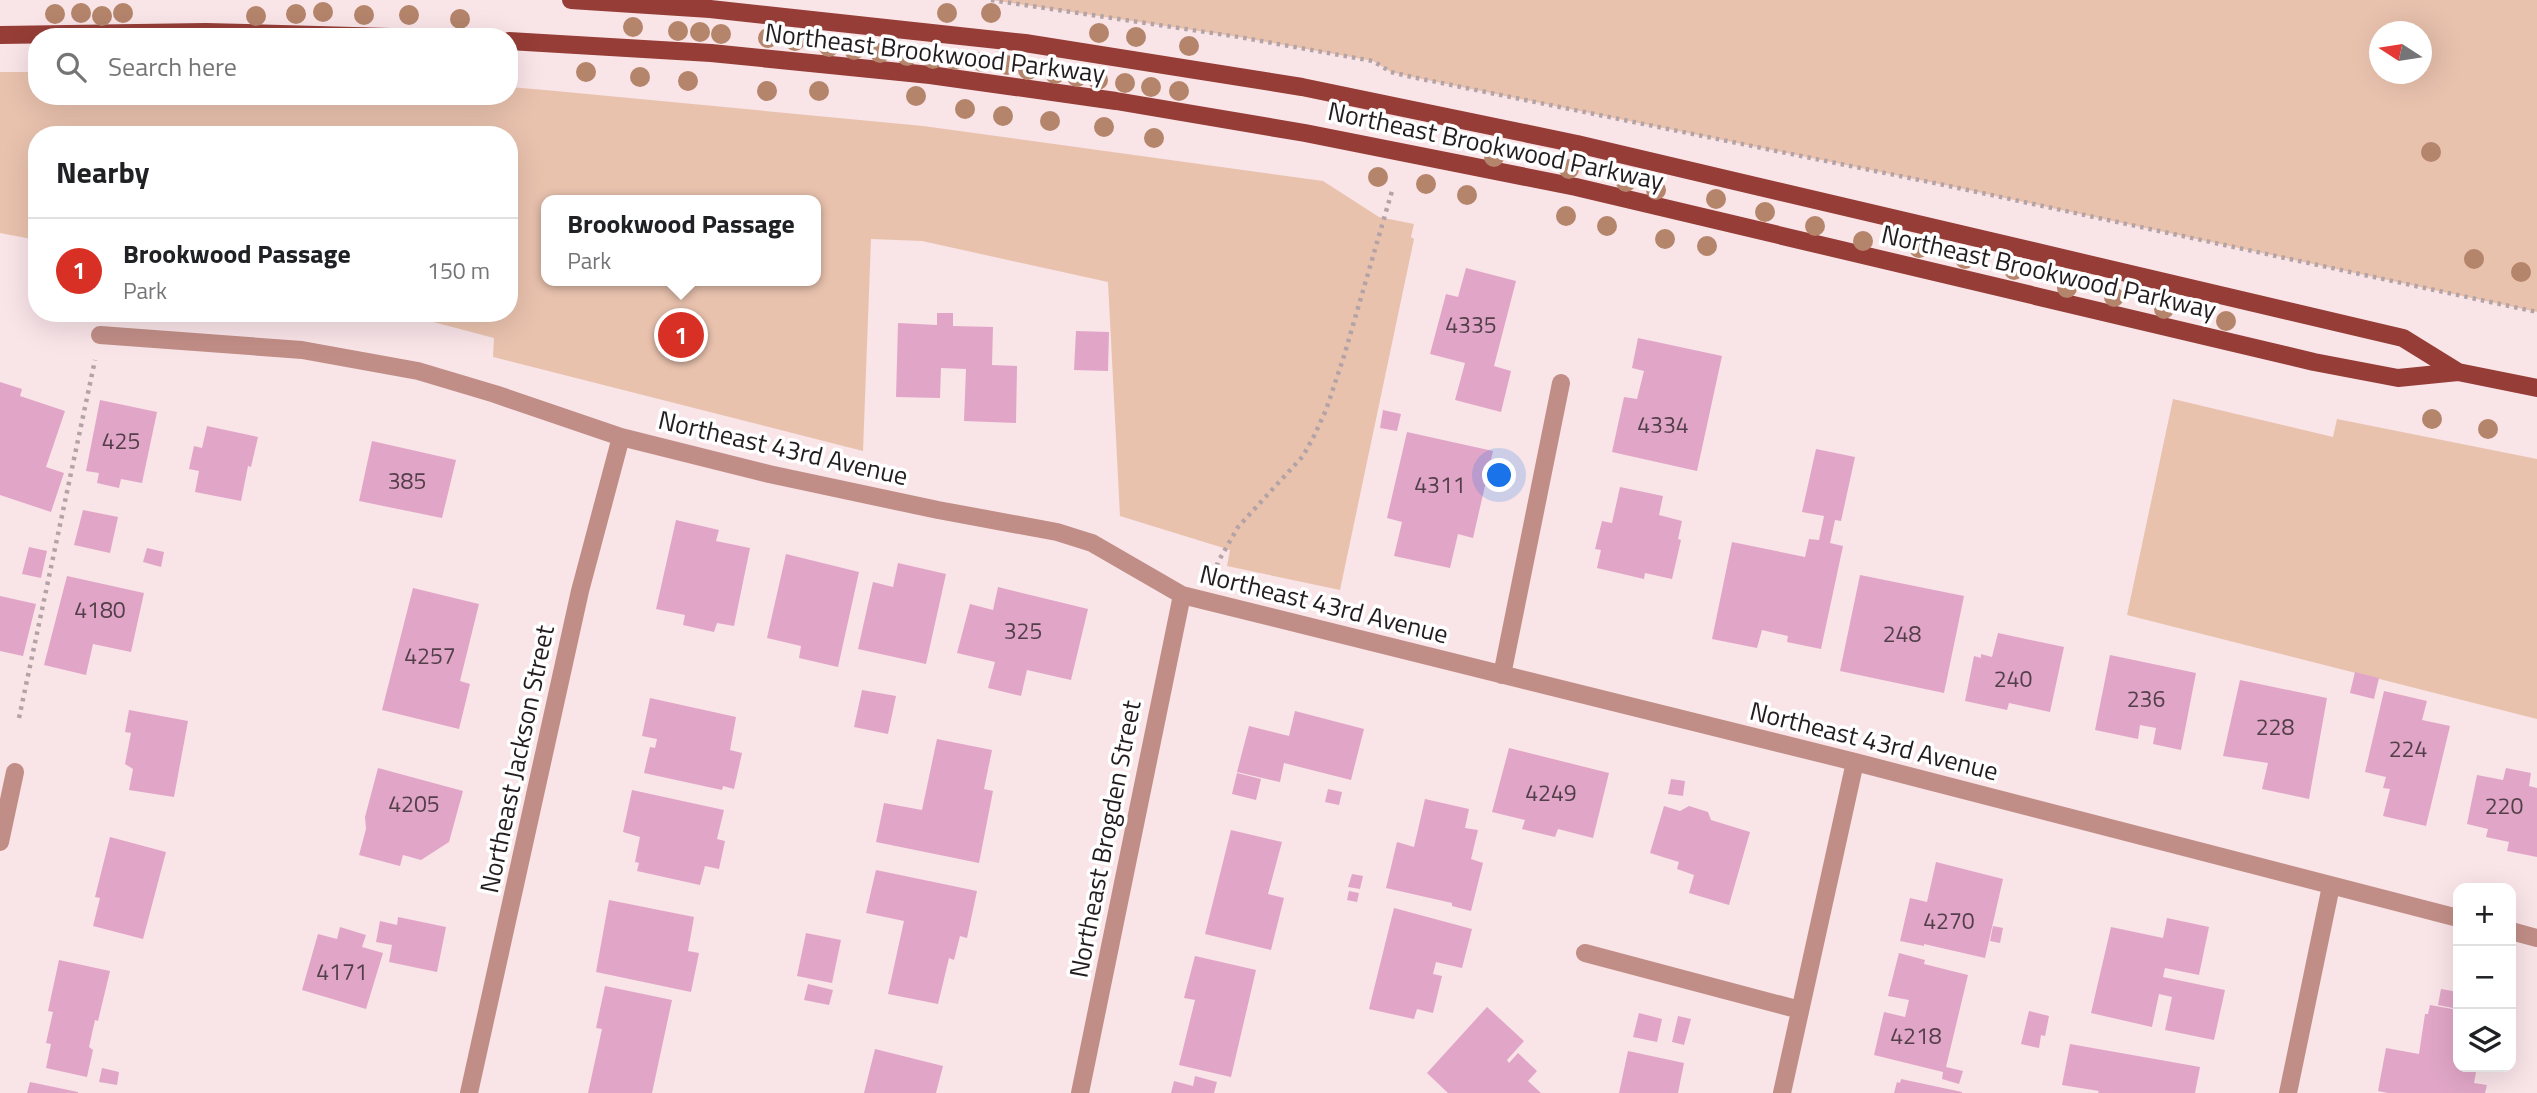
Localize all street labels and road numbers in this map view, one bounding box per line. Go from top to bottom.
street label: Northeast Brookwood Parkway [763,12,1107,93]
street label: Northeast Brookwood Parkway [1325,91,1668,200]
street label: Northeast Brookwood Parkway [1878,214,2220,329]
street label: Northeast 43rd Avenue [655,400,912,495]
street label: Northeast 43rd Avenue [1196,554,1453,653]
street label: Northeast Jackson Street [469,621,564,897]
street label: Northeast 43rd Avenue [1746,691,2003,790]
street label: Northeast Brogden Street [1058,697,1151,981]

